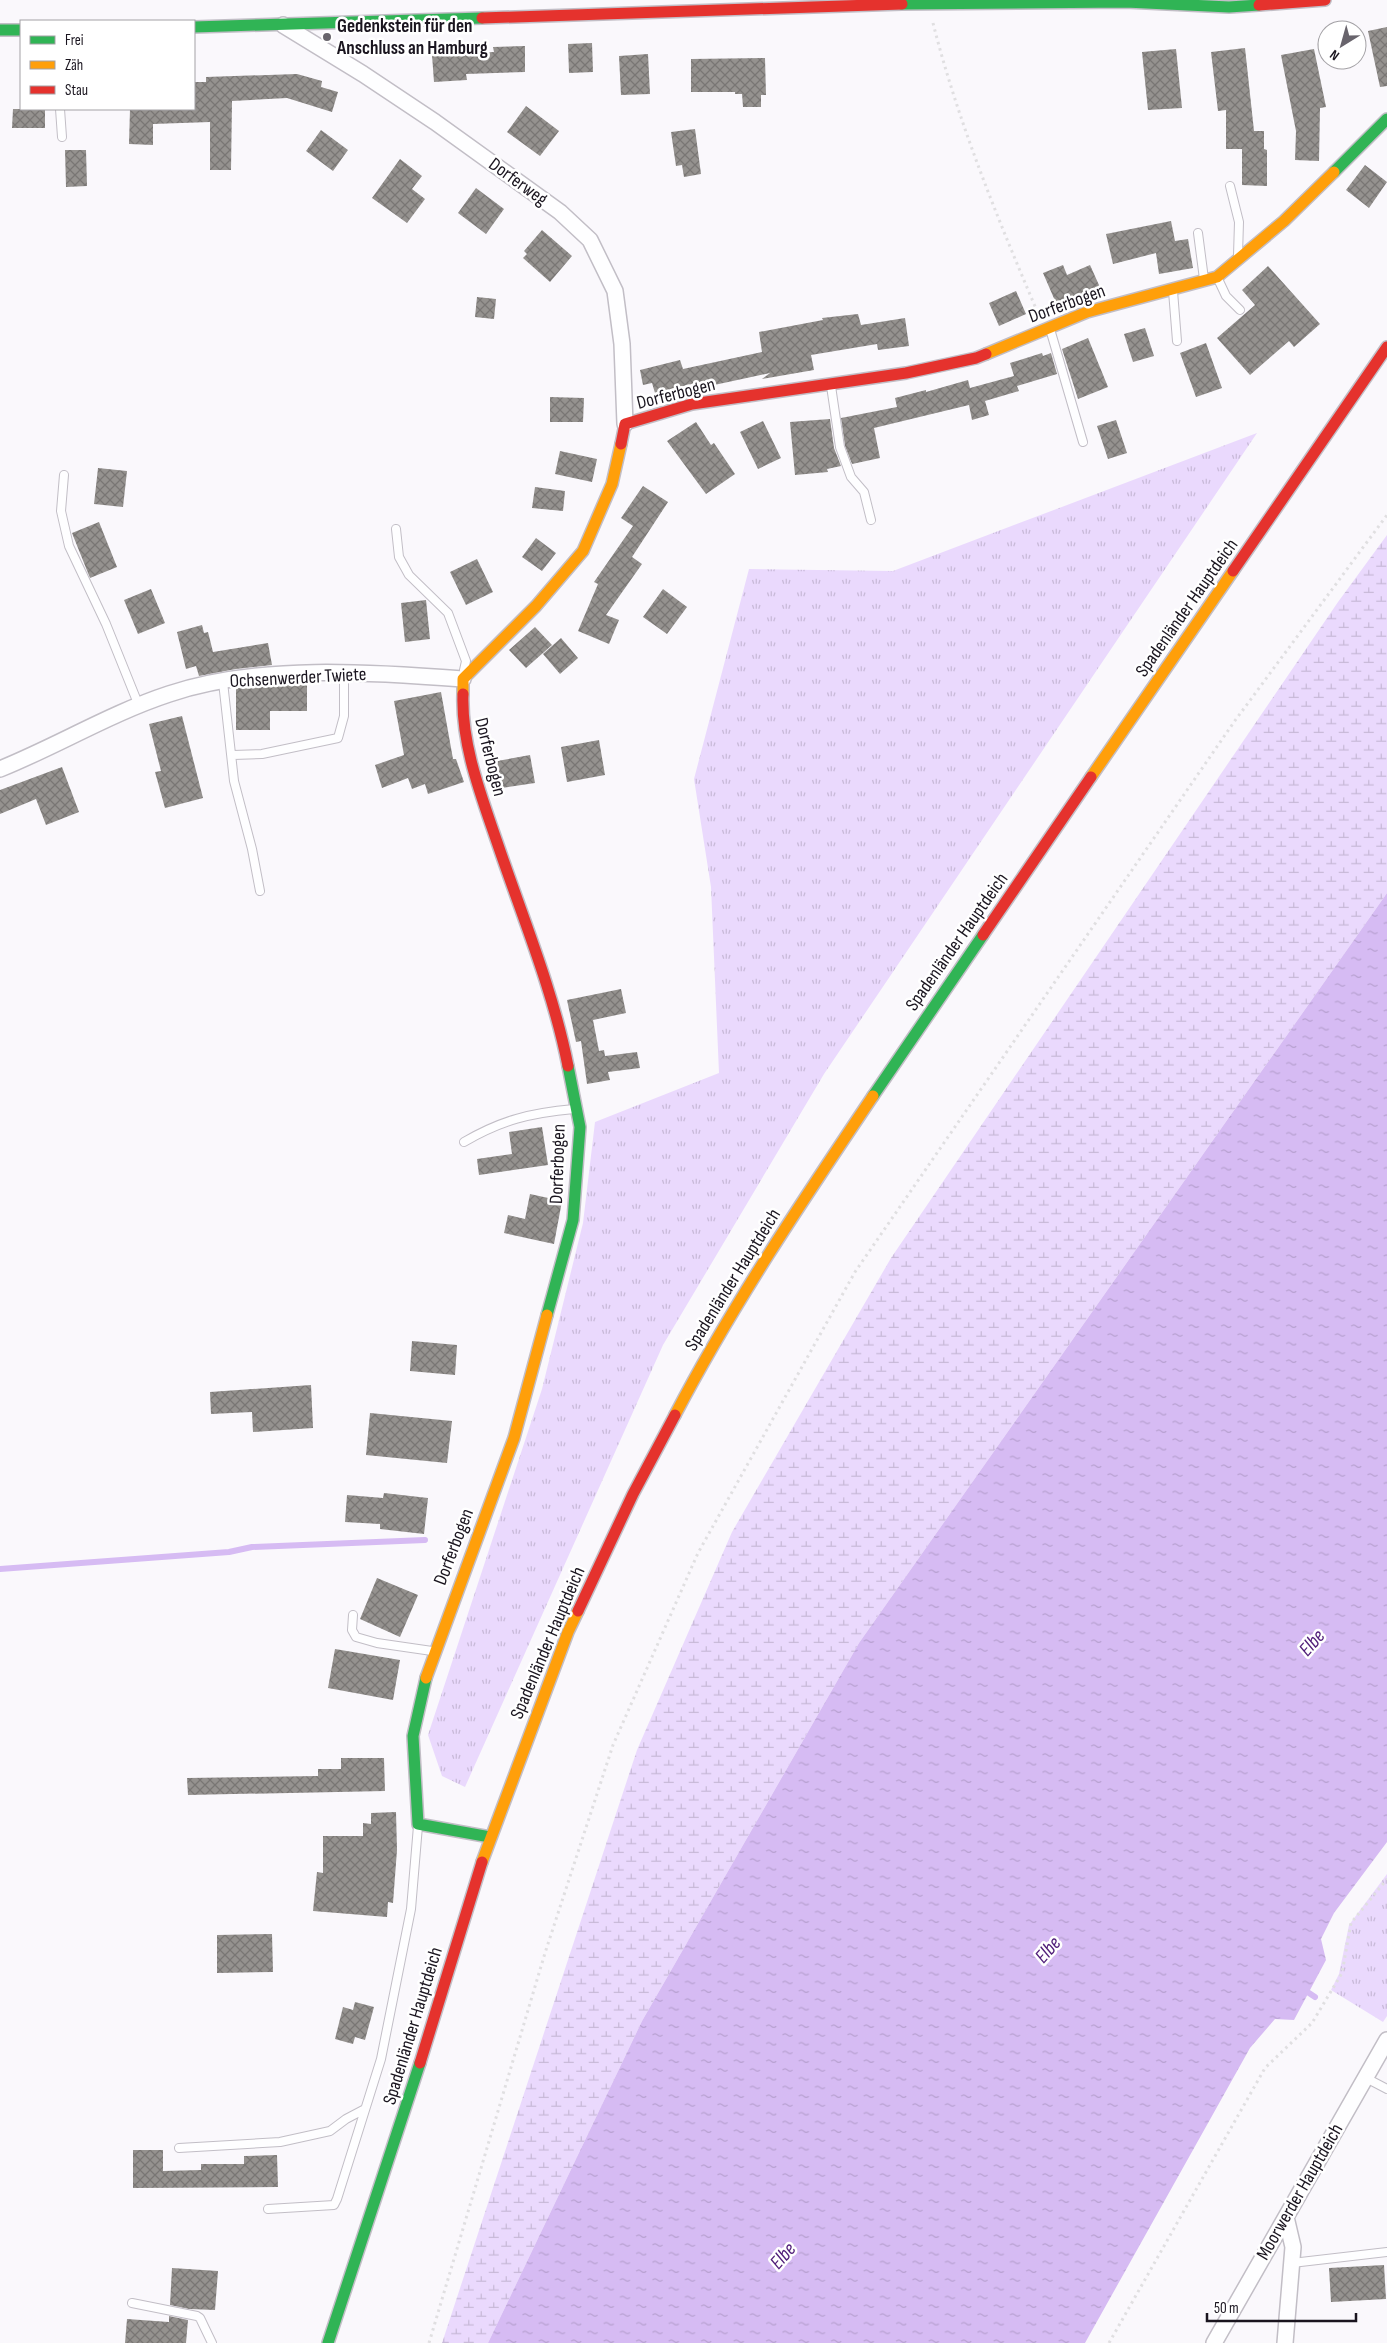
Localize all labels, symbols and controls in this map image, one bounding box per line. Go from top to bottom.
place label: Gedenkstein für den Anschluss an Hamburg [336,15,488,60]
legend [20,20,195,110]
north arrow [1317,20,1367,70]
text: Frei [65,31,84,50]
marker: Gedenkstein für den Anschluss an Hamburg [321,31,333,43]
text: N [1326,46,1343,64]
text: Zäh [65,56,83,75]
text: Stau [65,81,88,100]
street label: Dorferweg [484,153,552,211]
street label: Dorferbogen [1025,279,1109,329]
street label: Dorferbogen [634,373,718,415]
street label: Spadenländer Hauptdeich [1131,535,1243,681]
street label: Ochsenwerder Twiete [229,663,367,693]
street label: Dorferbogen [469,715,511,799]
street label: Spadenländer Hauptdeich [901,869,1013,1015]
street label: Dorferbogen [545,1124,571,1204]
street label: Spadenländer Hauptdeich [680,1205,786,1355]
street label: Dorferbogen [429,1505,479,1589]
street label: Spadenländer Hauptdeich [506,1563,590,1723]
water label: Elbe [1294,1625,1330,1661]
water label: Elbe [1030,1932,1066,1968]
street label: Spadenländer Hauptdeich [378,1945,448,2107]
street label: Moorwerder Hauptdeich [1252,2120,1348,2264]
water label: Elbe [765,2238,801,2274]
scale bar [1207,2290,1356,2322]
text: 50 m [1214,2299,1239,2318]

